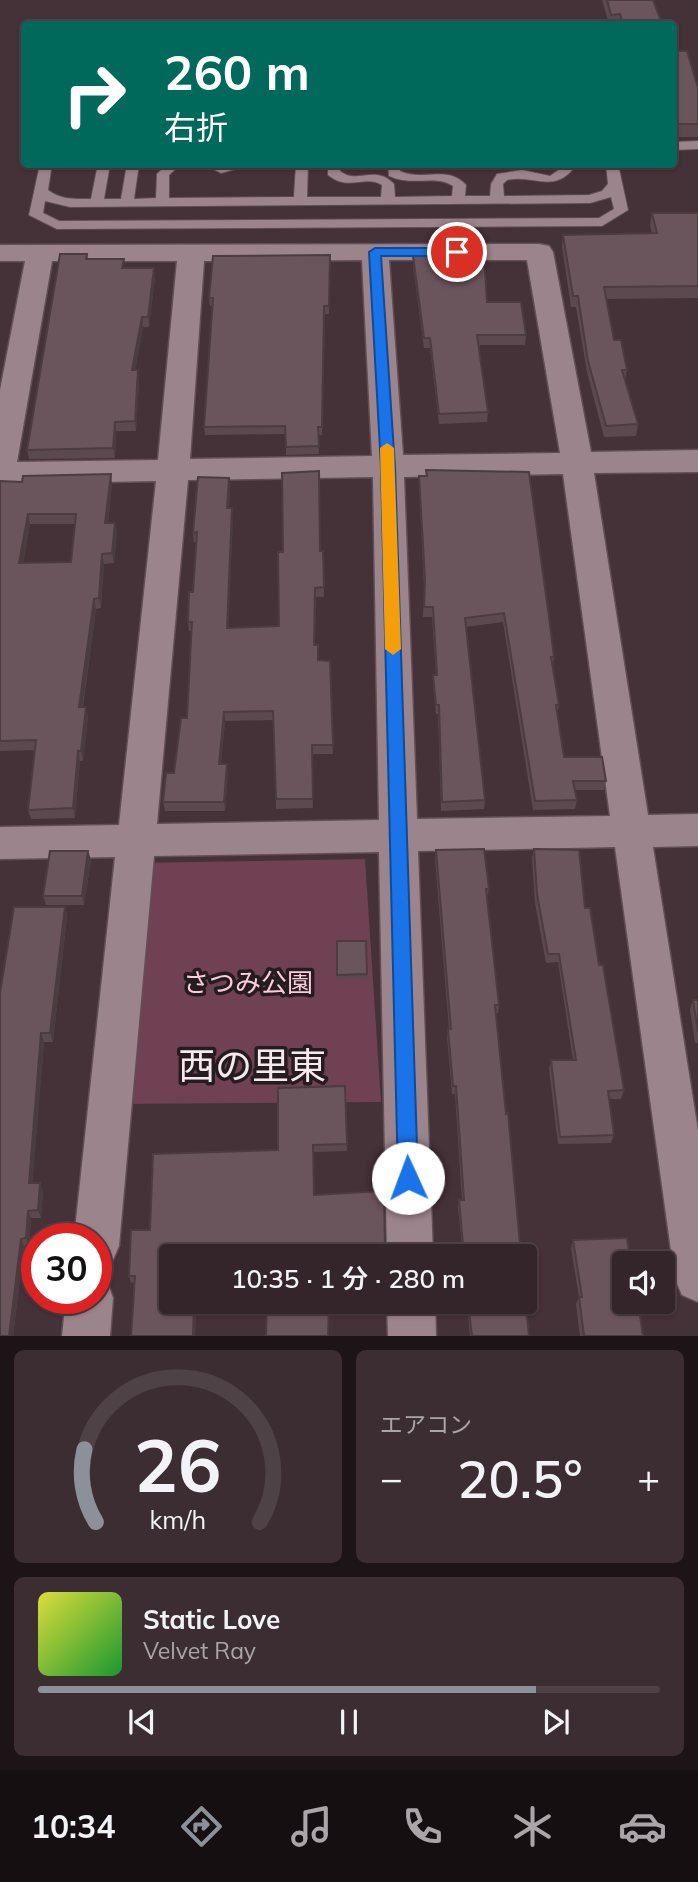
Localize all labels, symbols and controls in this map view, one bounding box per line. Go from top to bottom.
text: 260 m [164,41,310,102]
icon: right [49,49,140,140]
text: 右折 [164,107,228,147]
pin [427,222,487,282]
icon: arrive [438,233,476,271]
park label: さつみ公園 [183,966,313,999]
district label: 西の里東 [178,1042,326,1088]
position arrow [371,1141,445,1215]
speed limit sign: 30 [21,1223,112,1314]
map controls [612,1251,675,1314]
button: sound [612,1251,675,1314]
text: 10:35 · 1 分 · 280 m [231,1262,465,1295]
text: エアコン [380,1410,472,1439]
text: 26 [134,1420,222,1511]
text: 20.5° [457,1446,583,1511]
text: − [380,1454,403,1502]
text: + [637,1454,660,1502]
text: km/h [150,1504,206,1535]
text: Static Love [143,1603,280,1636]
text: Velvet Ray [143,1636,256,1665]
icon: previous [123,1703,161,1741]
icon: pause [330,1703,368,1741]
icon: next [537,1703,575,1741]
icon: directions [177,1802,226,1851]
icon: music [287,1802,336,1851]
icon: phone [398,1802,447,1851]
icon: climate [508,1802,557,1851]
icon: car [618,1802,667,1851]
text: 10:34 [31,1806,115,1846]

